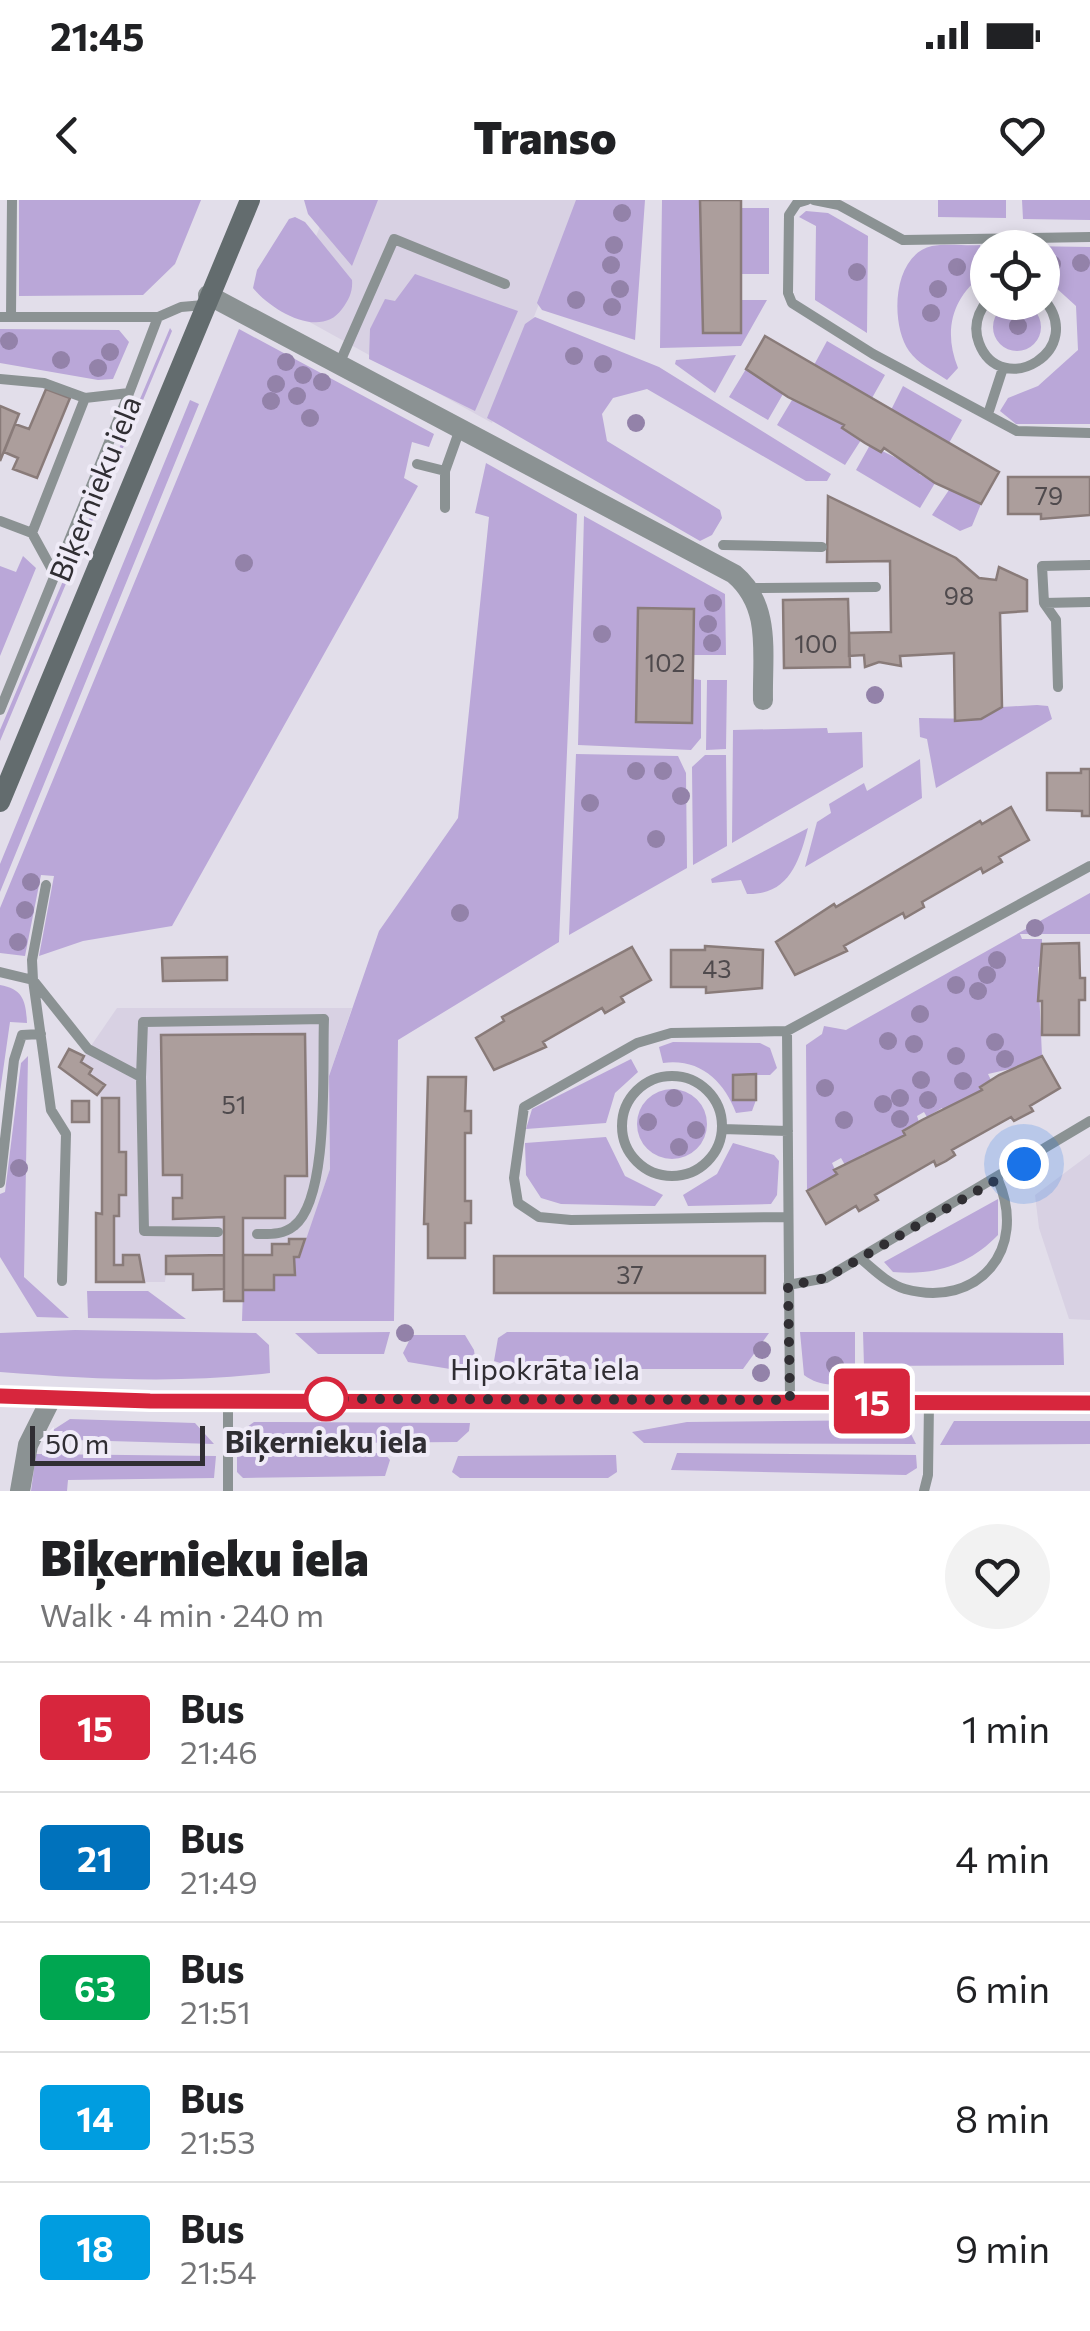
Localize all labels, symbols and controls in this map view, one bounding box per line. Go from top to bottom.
text: 21:45 [50,12,144,59]
icon: back [40,108,95,163]
text: Transo [473,108,617,163]
icon: heart [995,108,1050,163]
map controls [970,230,1060,320]
button: locate [970,230,1060,320]
street label: Biķernieku iela [40,390,150,587]
house number: 79 [1035,480,1063,510]
house number: 98 [944,580,974,610]
house number: 100 [794,628,838,658]
house number: 102 [645,647,685,677]
house number: 43 [702,953,732,983]
house number: 51 [221,1089,247,1119]
your location [999,1139,1049,1189]
house number: 37 [616,1259,644,1289]
street label: Hipokrāta iela [450,1349,640,1386]
line badge: 15 [827,1368,917,1434]
marker: Biķernieku iela [305,1378,347,1420]
text: 15 [854,1380,890,1423]
scale bar [30,1421,205,1466]
place label: Biķernieku iela [225,1422,427,1462]
text: 50 m [45,1426,109,1460]
button: heart [945,1524,1050,1629]
text: Biķernieku iela [40,1527,369,1586]
text: Walk · 4 min · 240 m [40,1594,324,1634]
text: Bus [180,1684,245,1731]
text: 1 min [962,1704,1050,1751]
text: 15 [77,1706,113,1749]
text: 21:46 [180,1731,258,1771]
text: Bus [180,1814,245,1861]
text: 4 min [955,1834,1050,1881]
text: 21 [77,1836,113,1879]
text: 21:49 [180,1861,258,1901]
text: Bus [180,1944,245,1991]
text: 6 min [955,1964,1050,2011]
text: 63 [74,1966,116,2009]
text: 21:51 [180,1991,251,2031]
text: Bus [180,2074,245,2121]
text: 8 min [955,2094,1050,2141]
text: 14 [76,2096,114,2139]
text: 21:53 [180,2121,256,2161]
text: Bus [180,2204,245,2251]
text: 9 min [955,2224,1050,2271]
text: 18 [76,2226,114,2269]
text: 21:54 [180,2251,257,2291]

